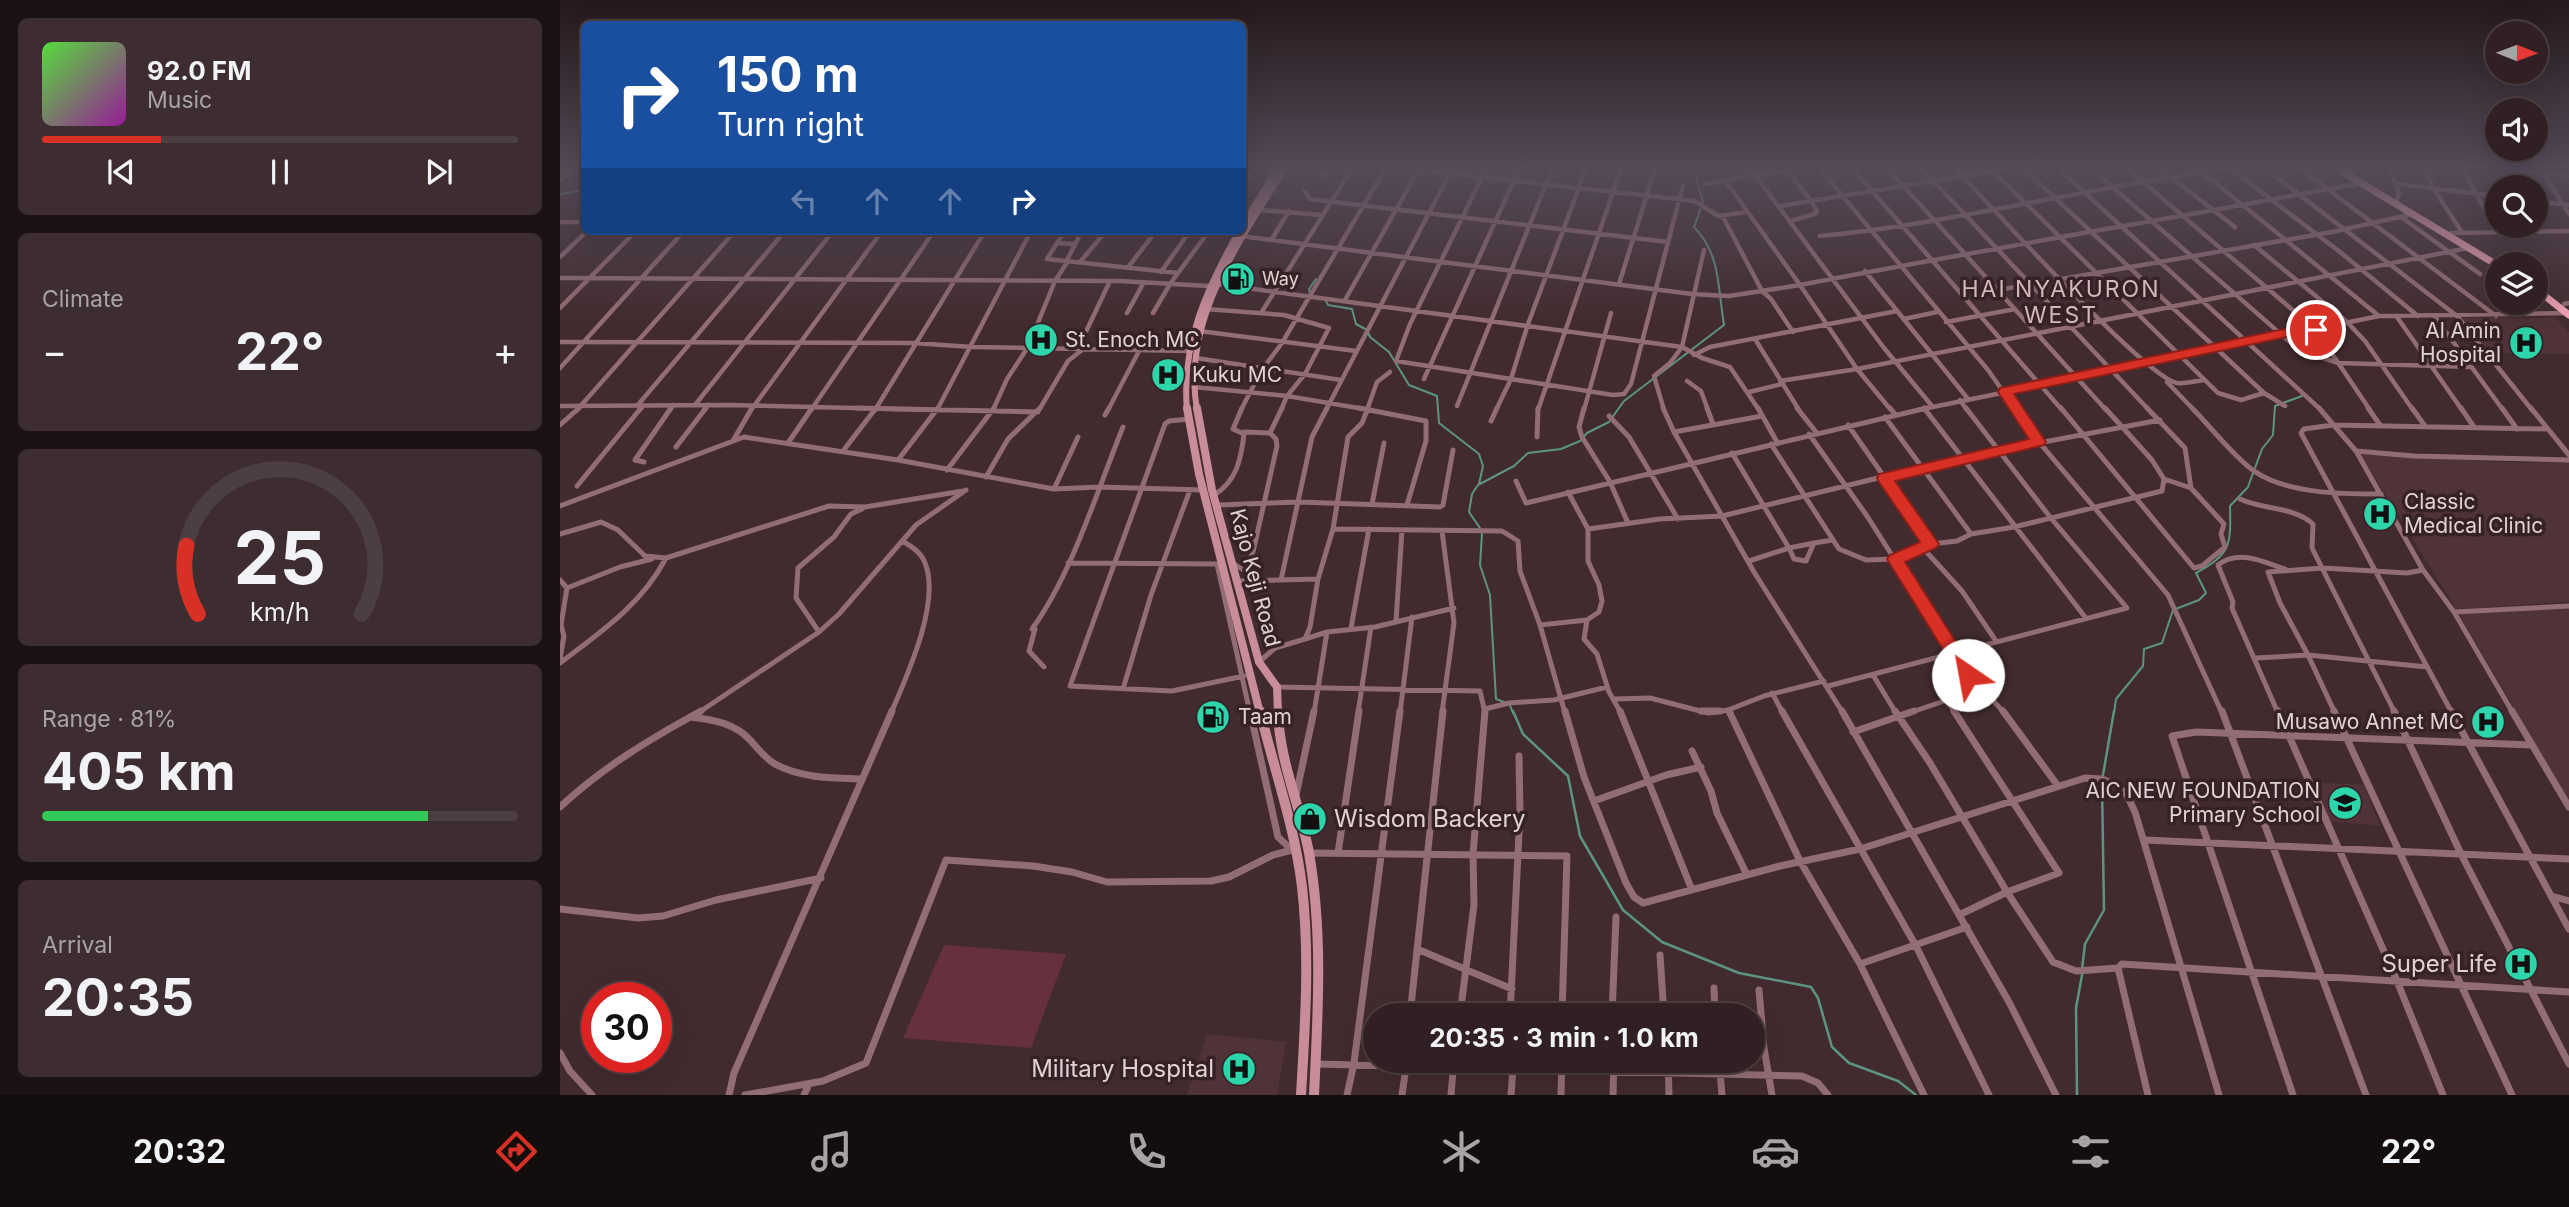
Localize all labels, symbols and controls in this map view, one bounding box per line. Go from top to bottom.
north arrow [2485,21,2548,84]
map controls [2485,21,2548,315]
text: 150 m [717,45,859,104]
icon: right [602,49,693,140]
text: 92.0 FM [147,55,251,86]
text: Music [147,86,212,114]
button: sound [2485,98,2548,161]
text: Turn right [717,105,864,144]
icon: previous [102,153,140,191]
icon: pause [261,153,299,191]
icon: next [420,153,458,191]
button: search [2485,175,2548,238]
icon: left [785,182,823,220]
icon: ahead [858,182,896,220]
icon: ahead [931,182,969,220]
icon: right [1004,182,1042,220]
button: layers [2485,252,2548,315]
fuel station icon: Way [1219,260,1257,298]
place label: Way [1262,268,1299,289]
district label: HAI NYAKURON WEST [1961,275,2161,329]
text: Climate [42,285,124,313]
pin [2286,300,2346,360]
icon: arrive [2297,311,2335,349]
place label: Al Amin Hospital [2420,318,2501,367]
text: 22° [235,320,325,383]
hospital icon: St. Enoch MC [1022,321,1060,359]
hospital icon: Al Amin Hospital [2507,324,2545,362]
place label: St. Enoch MC [1065,327,1200,352]
text: − [42,328,67,374]
text: + [493,328,518,374]
hospital icon: Kuku MC [1149,356,1187,394]
place label: Kuku MC [1192,362,1282,387]
place label: Classic Medical Clinic [2404,489,2543,538]
hospital icon: Classic Medical Clinic [2361,495,2399,533]
street label: Kajo Keji Road [1225,506,1286,650]
text: 25 [234,513,326,602]
text: km/h [250,596,310,626]
position arrow [1931,638,2005,712]
fuel station icon: Taam [1194,698,1232,736]
hospital icon: Musawo Annet MC [2469,703,2507,741]
place label: Taam [1238,704,1292,729]
text: Range · 81% [42,705,176,733]
place label: Musawo Annet MC [2276,709,2464,734]
text: 405 km [42,740,235,803]
place label: AIC NEW FOUNDATION Primary School [2085,778,2320,827]
school or university icon: AIC NEW FOUNDATION Primary School [2326,784,2364,822]
shop icon: Wisdom Backery [1291,800,1329,838]
place label: Wisdom Backery [1334,804,1525,833]
text: Arrival [42,931,113,959]
hospital icon: Super Life [2502,945,2540,983]
place label: Super Life [2381,949,2497,978]
text: 20:35 [42,966,194,1029]
speed limit sign: 30 [581,982,672,1073]
text: 20:35 · 3 min · 1.0 km [1429,1022,1699,1053]
hospital icon: Military Hospital [1220,1050,1258,1088]
place label: Military Hospital [1031,1054,1214,1083]
icon: directions [492,1127,541,1176]
icon: music [807,1127,856,1176]
icon: phone [1122,1127,1171,1176]
icon: climate [1437,1127,1486,1176]
icon: car [1751,1127,1800,1176]
icon: filters [2066,1127,2115,1176]
text: 20:32 [133,1132,226,1171]
text: 22° [2381,1132,2436,1171]

